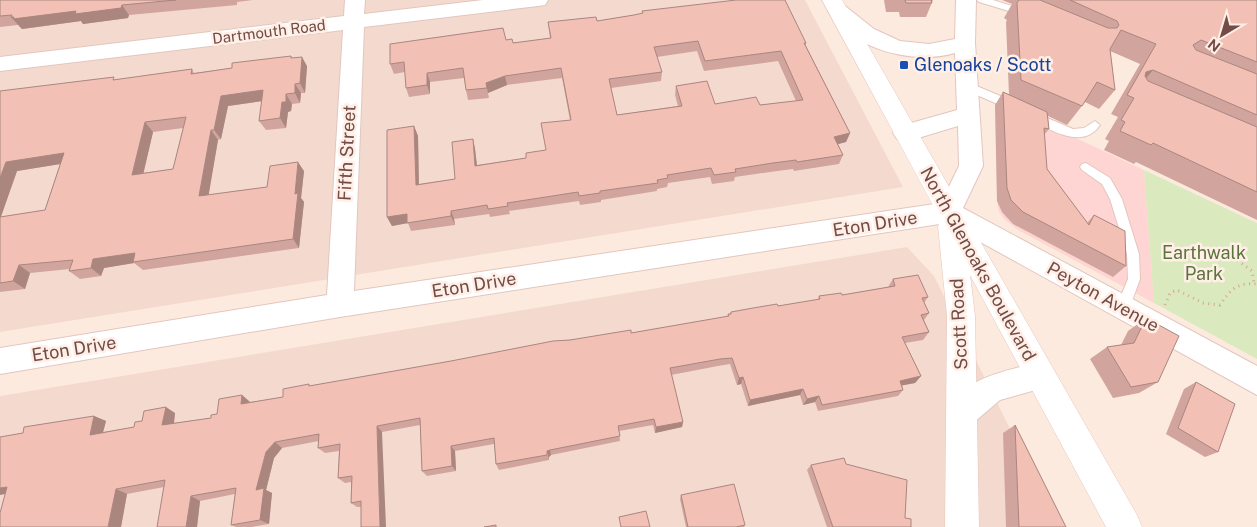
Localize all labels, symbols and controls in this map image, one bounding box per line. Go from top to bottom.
north arrow [1197,10,1247,60]
street label: Dartmouth Road [211,16,327,47]
text: N [1205,36,1223,55]
place label: Glenoaks / Scott [914,54,1051,75]
marker: Glenoaks / Scott [898,59,910,71]
street label: Fifth Street [334,104,359,201]
street label: North Glenoaks Boulevard [916,163,1041,364]
street label: Eton Drive [831,206,919,241]
park label: Earthwalk Park [1162,242,1246,284]
street label: Peyton Avenue [1044,257,1163,336]
street label: Eton Drive [430,267,518,302]
street label: Scott Road [946,278,971,370]
street label: Eton Drive [30,331,118,366]

